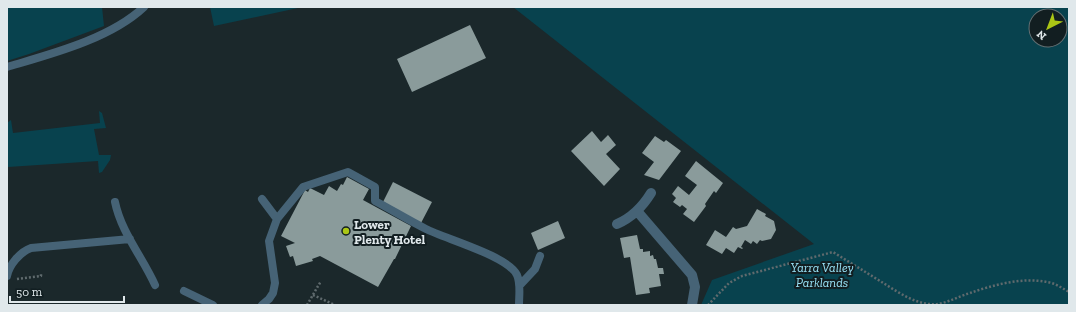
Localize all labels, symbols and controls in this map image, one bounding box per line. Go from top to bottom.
north arrow [1028,8,1068,48]
text: N [1034,27,1049,43]
place label: Lower Plenty Hotel [354,217,425,247]
marker: Lower Plenty Hotel [341,226,351,236]
park label: Yarra Valley Parklands [790,260,854,290]
scale bar [10,278,124,304]
text: 50 m [16,285,43,299]

